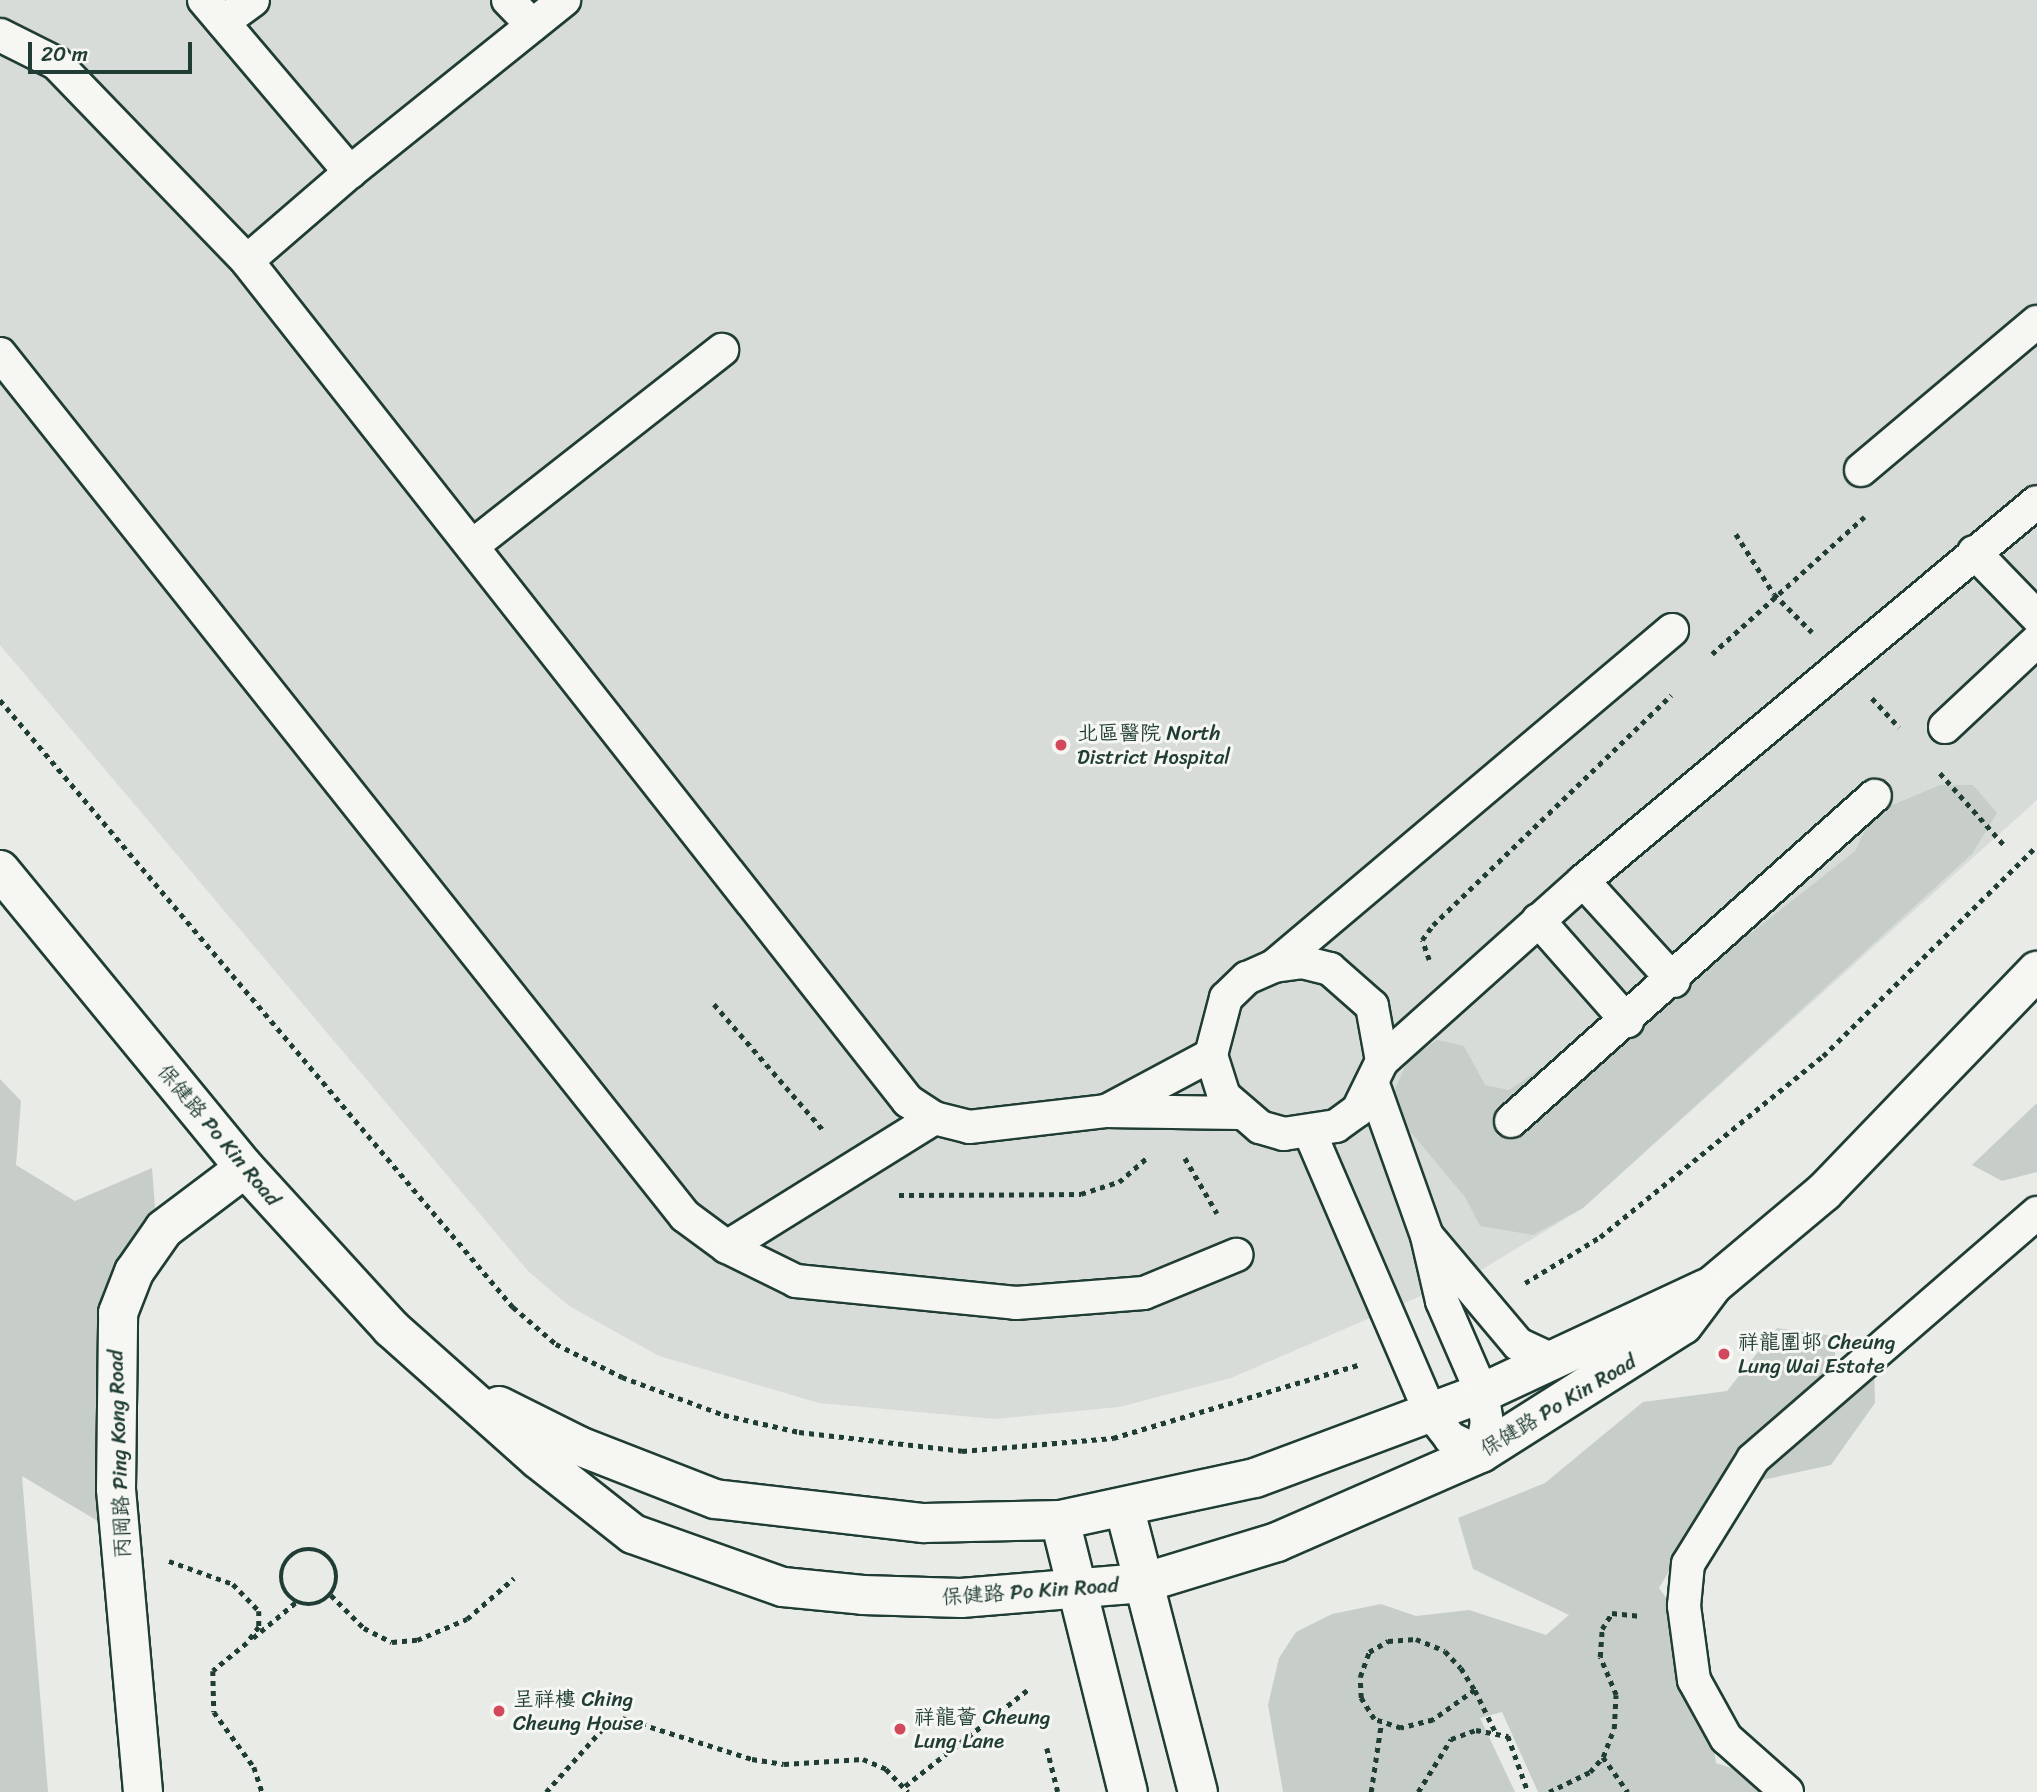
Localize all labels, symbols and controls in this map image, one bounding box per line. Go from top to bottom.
scale bar [32,28,196,72]
text: 20 m [41,35,88,73]
place label: 北區醫院 North District Hospital [1077,720,1231,770]
marker: 北區醫院 North District Hospital [1051,735,1071,755]
street label: 保健路 Po Kin Road [152,1059,286,1211]
place label: 祥龍圍邨 Cheung Lung Wai Estate [1738,1329,1896,1379]
marker: 祥龍圍邨 Cheung Lung Wai Estate [1716,1346,1732,1362]
street label: 保健路 Po Kin Road [1475,1348,1641,1462]
street label: 丙岡路 Ping Kong Road [103,1349,135,1559]
street label: 保健路 Po Kin Road [940,1572,1120,1610]
place label: 呈祥樓 Ching Cheung House [513,1686,643,1736]
marker: 呈祥樓 Ching Cheung House [491,1703,507,1719]
place label: 祥龍薈 Cheung Lung Lane [914,1704,1051,1754]
marker: 祥龍薈 Cheung Lung Lane [892,1721,908,1737]

